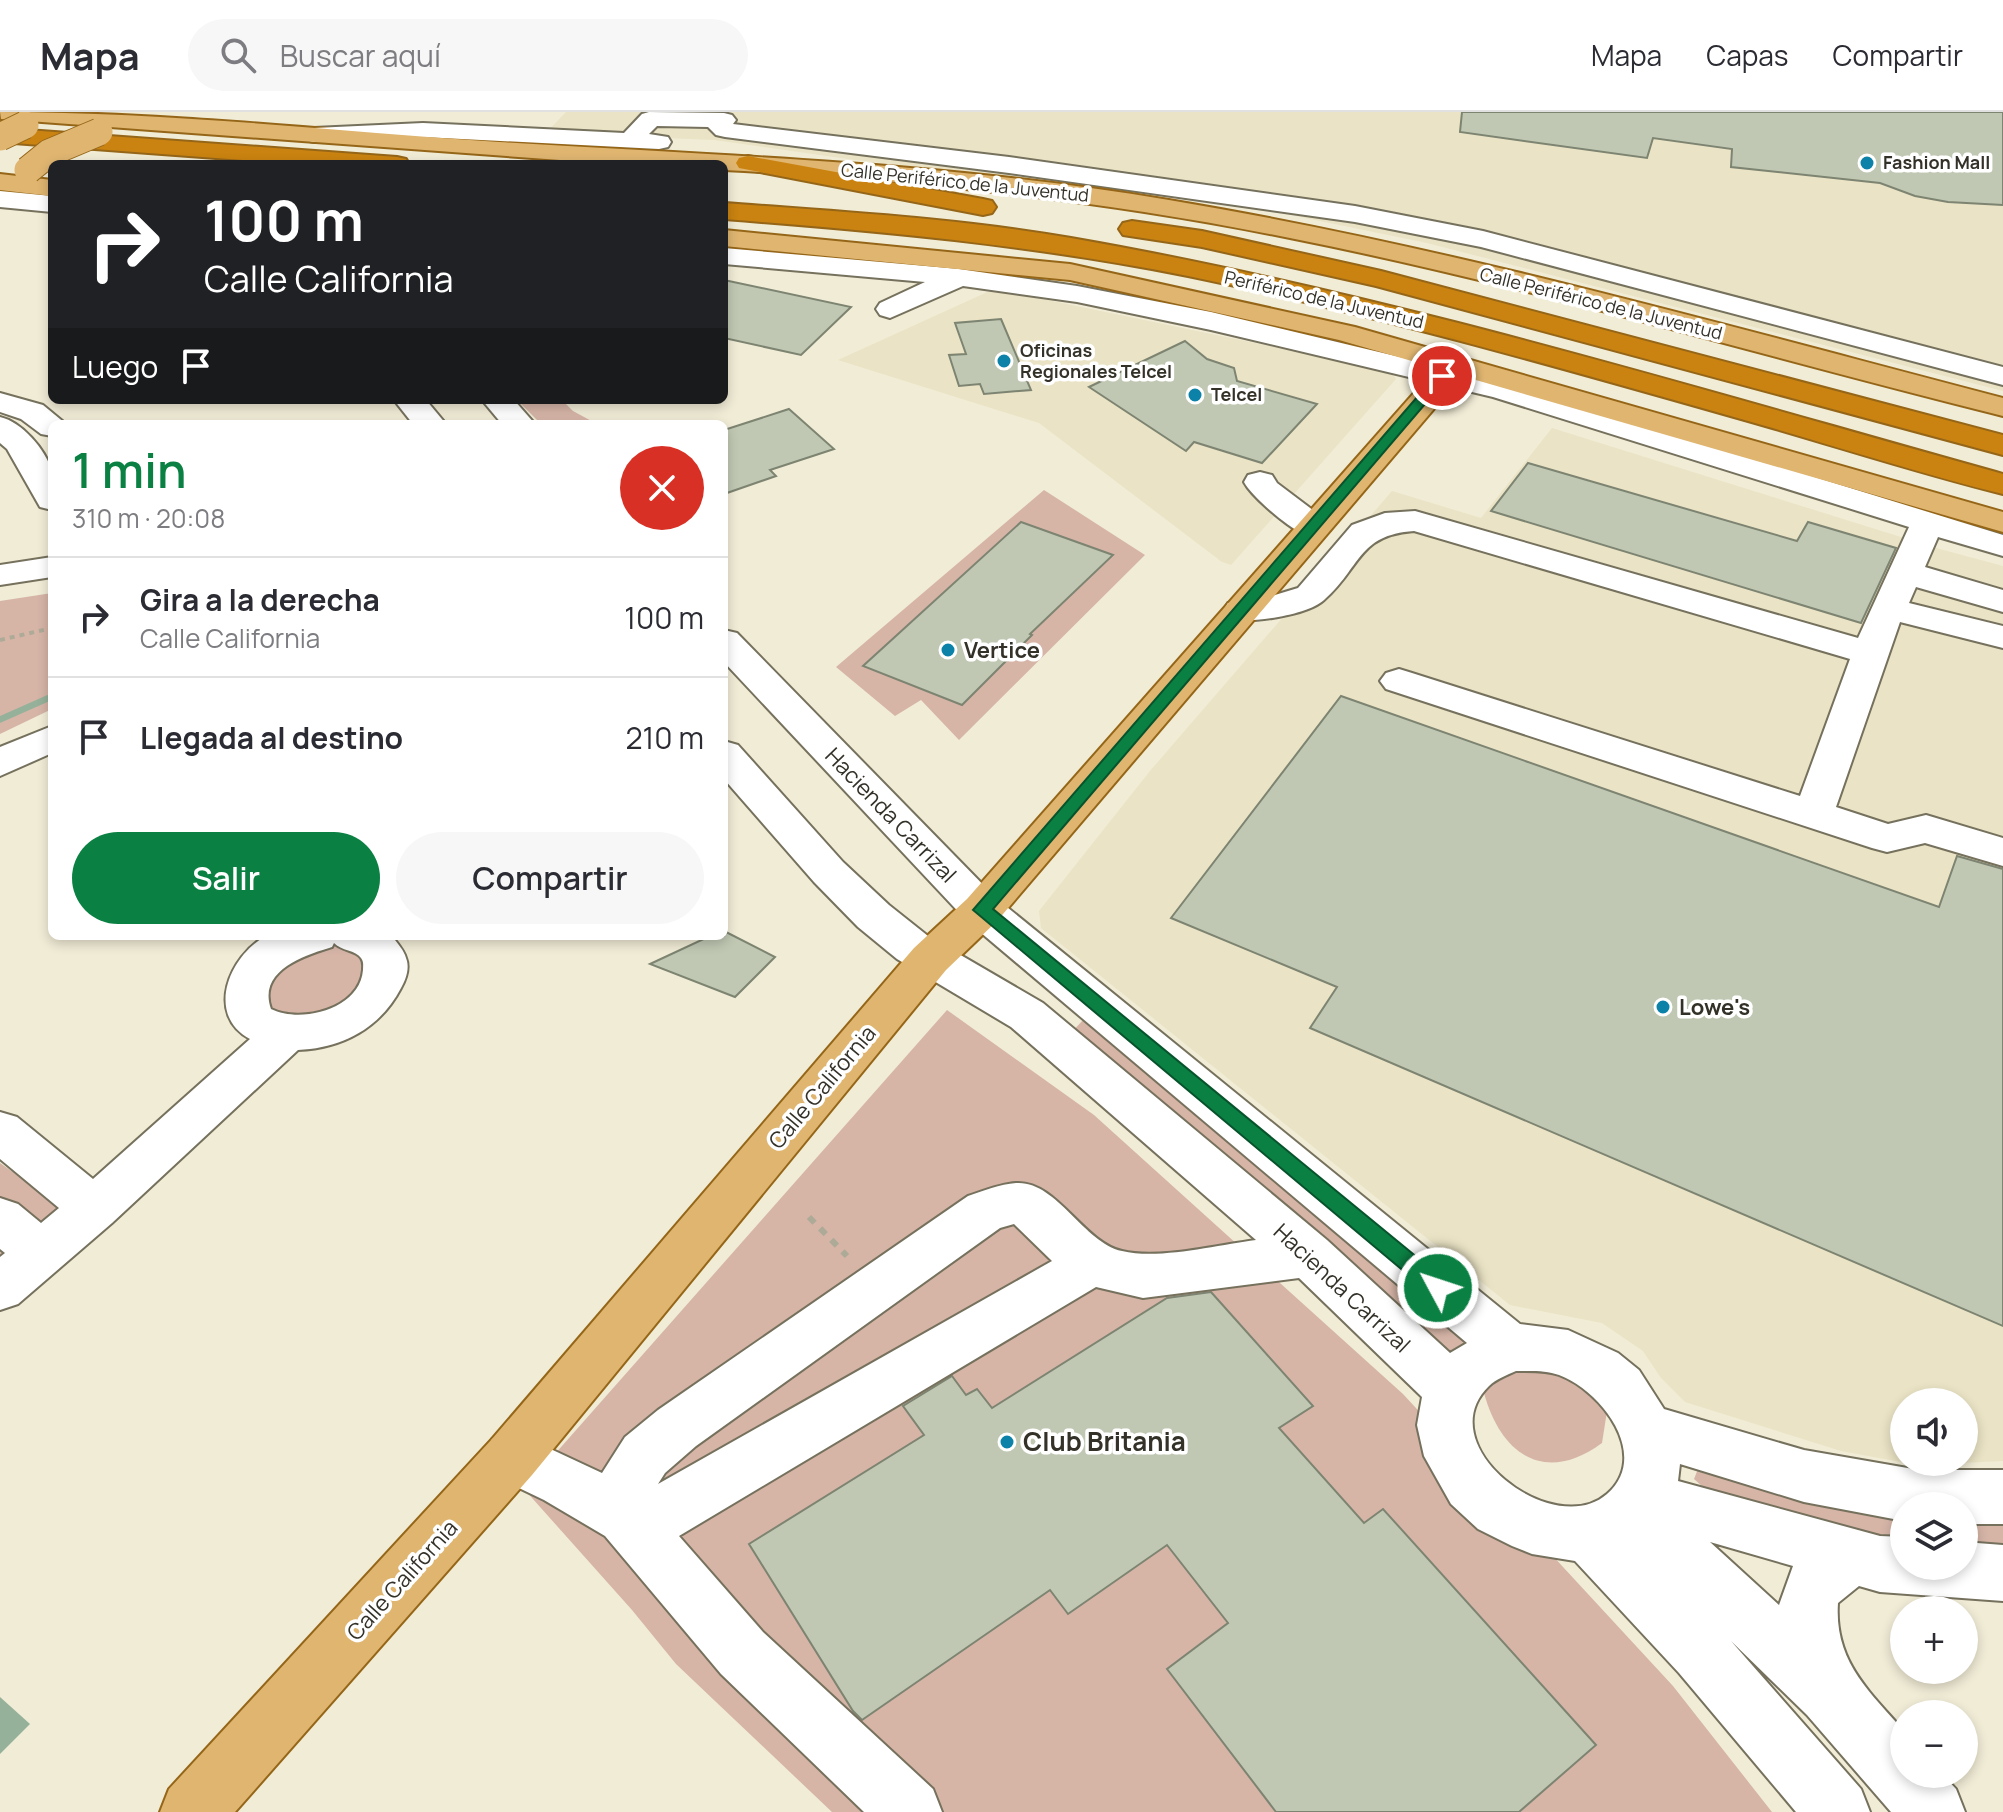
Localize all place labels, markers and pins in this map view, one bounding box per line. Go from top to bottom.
place label: Fashion Mall [1883,150,1990,174]
marker: Fashion Mall [1858,154,1876,172]
place label: Oficinas Regionales Telcel [1020,338,1172,383]
pin [1408,342,1476,410]
marker: Oficinas Regionales Telcel [995,352,1013,370]
place label: Telcel [1211,382,1262,406]
marker: Telcel [1186,386,1204,404]
place label: Vertice [964,635,1040,665]
marker: Vertice [939,641,957,659]
place label: Lowe's [1679,992,1750,1022]
marker: Lowe's [1654,998,1672,1016]
place label: Club Britania [1023,1423,1186,1459]
marker: Club Britania [998,1433,1016,1451]

